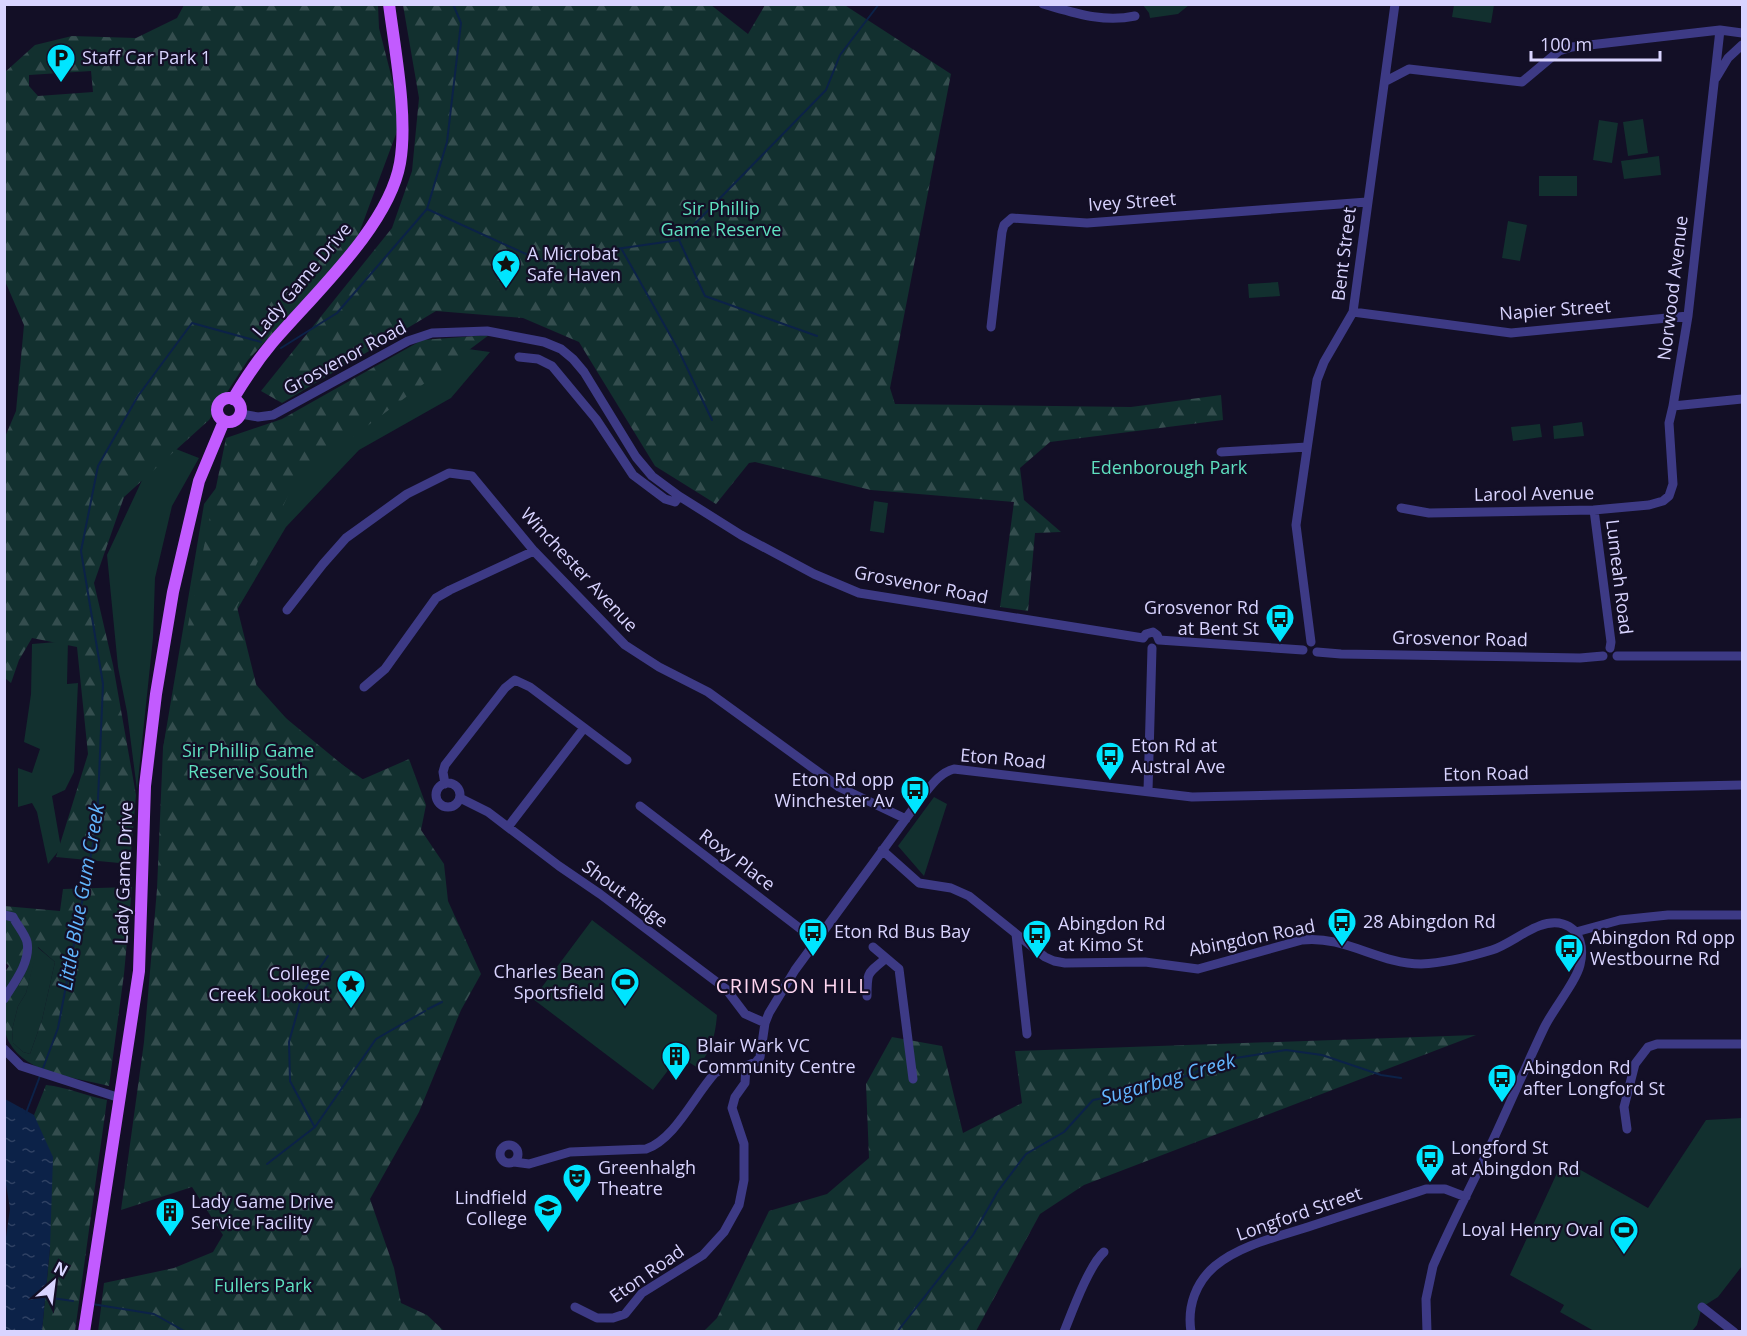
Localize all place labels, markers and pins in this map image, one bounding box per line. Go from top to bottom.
parking icon: Staff Car Park 1 [45,42,77,84]
place label: Staff Car Park 1 [82,45,211,69]
place label: A Microbat Safe Haven [527,241,621,286]
place icon: A Microbat Safe Haven [490,248,522,290]
place label: Grosvenor Rd at Bent St [1144,595,1259,640]
bus stop icon: Grosvenor Rd at Bent St [1264,602,1296,644]
place label: Eton Rd at Austral Ave [1131,733,1225,778]
bus stop icon: Eton Rd at Austral Ave [1094,740,1126,782]
place label: Eton Rd opp Winchester Av [775,767,894,812]
bus stop icon: Eton Rd opp Winchester Av [899,774,931,816]
bus stop icon: 28 Abingdon Rd [1326,906,1358,948]
place label: 28 Abingdon Rd [1363,909,1496,933]
place label: Abingdon Rd at Kimo St [1058,911,1165,956]
bus stop icon: Eton Rd Bus Bay [797,916,829,958]
bus stop icon: Abingdon Rd at Kimo St [1021,918,1053,960]
place label: Eton Rd Bus Bay [834,919,971,943]
place label: Abingdon Rd opp Westbourne Rd [1590,925,1735,970]
bus stop icon: Abingdon Rd opp Westbourne Rd [1553,932,1585,974]
place label: Charles Bean Sportsfield [494,959,604,1004]
place label: College Creek Lookout [208,961,330,1006]
sports icon: Charles Bean Sportsfield [609,966,641,1008]
place icon: College Creek Lookout [335,968,367,1010]
place label: Blair Wark VC Community Centre [697,1033,856,1078]
building icon: Blair Wark VC Community Centre [660,1040,692,1082]
place label: Abingdon Rd after Longford St [1523,1055,1665,1100]
bus stop icon: Abingdon Rd after Longford St [1486,1062,1518,1104]
place label: Longford St at Abingdon Rd [1451,1135,1580,1180]
bus stop icon: Longford St at Abingdon Rd [1414,1142,1446,1184]
place label: Greenhalgh Theatre [598,1155,696,1200]
theatre icon: Greenhalgh Theatre [561,1162,593,1204]
place label: Lindfield College [455,1185,527,1230]
place label: Lady Game Drive Service Facility [191,1189,334,1234]
school or university icon: Lindfield College [532,1192,564,1234]
building icon: Lady Game Drive Service Facility [154,1196,186,1238]
sports icon: Loyal Henry Oval [1608,1214,1640,1256]
place label: Loyal Henry Oval [1462,1217,1603,1241]

